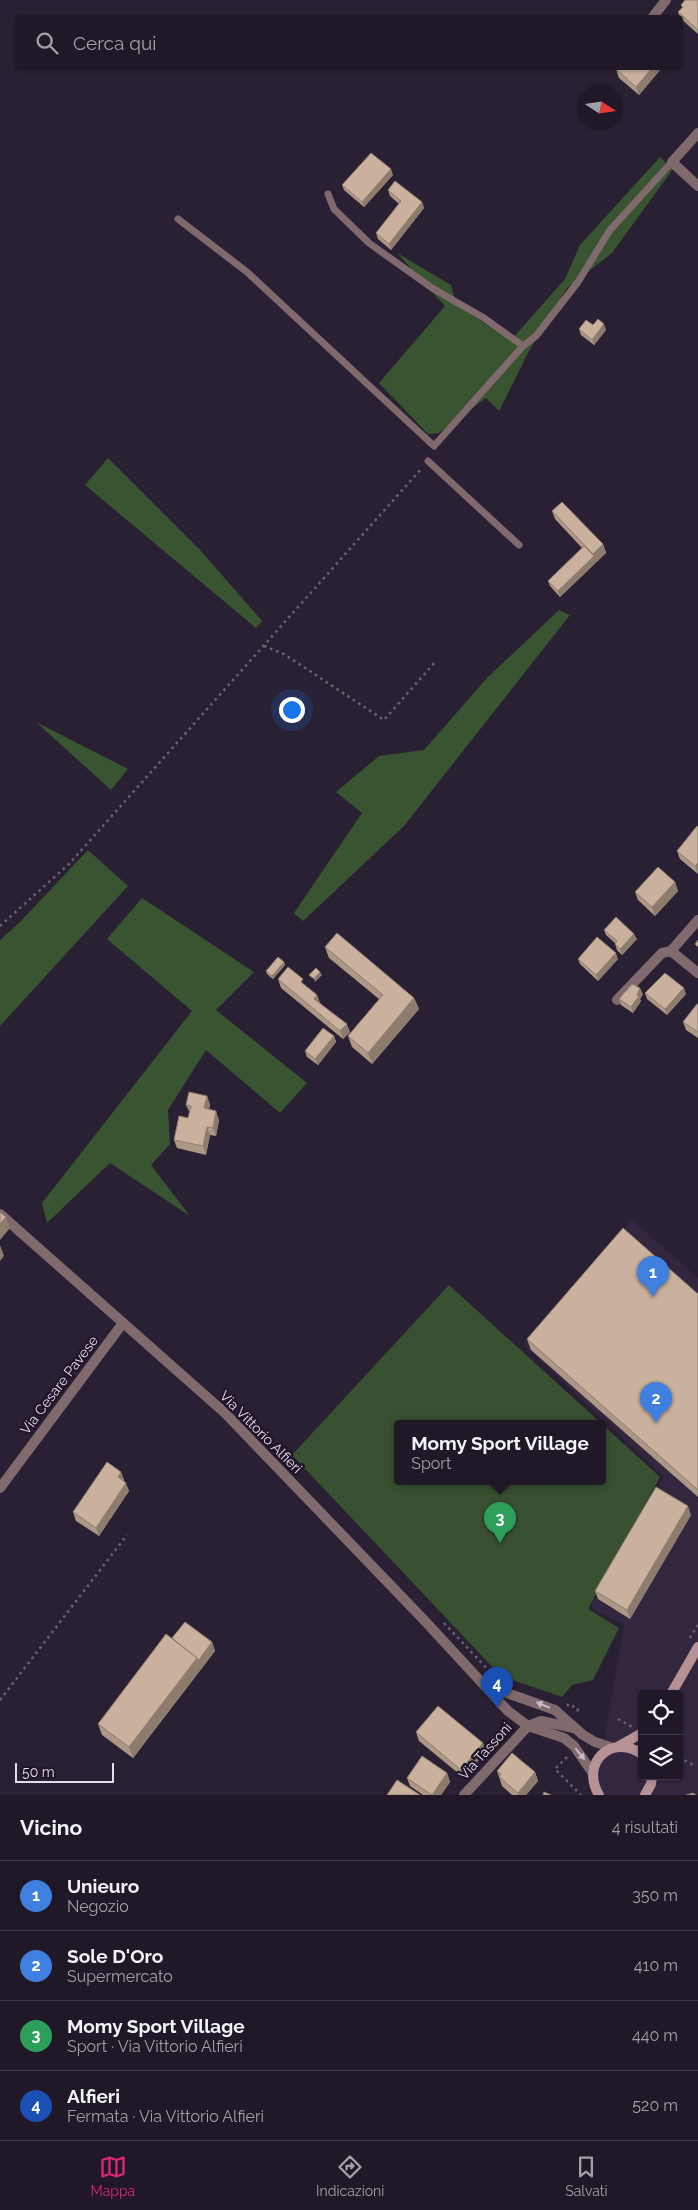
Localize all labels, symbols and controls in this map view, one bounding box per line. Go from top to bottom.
search box [15,15,683,70]
icon: search [33,29,61,57]
text: Cerca qui [73,32,156,54]
north arrow [578,85,623,130]
your location [279,697,305,723]
pin: 1 [637,1256,669,1297]
street label: Via Cesare Pavese [17,1333,101,1437]
pin: 2 [640,1382,672,1423]
street label: Via Vittorio Alfieri [217,1388,305,1476]
popup [394,1420,606,1485]
text: Momy Sport Village [411,1432,589,1454]
text: Sport [411,1454,451,1473]
pin: 3 [484,1502,516,1543]
pin: 4 [481,1667,513,1708]
map controls [638,1690,683,1780]
button: locate [638,1690,683,1735]
one-way arrow [535,1701,550,1709]
street label: Via Tassoni [455,1719,515,1783]
button: layers [638,1735,683,1780]
one-way arrow [575,1747,585,1761]
scale bar [15,1760,114,1783]
text: 50 m [22,1764,55,1780]
text: Vicino [20,1815,82,1840]
text: 4 risultati [612,1818,678,1837]
text: Unieuro [67,1875,139,1897]
text: 1 [32,1886,40,1905]
text: 350 m [632,1886,678,1905]
text: Negozio [67,1897,129,1916]
text: Sole D'Oro [67,1945,163,1967]
text: 2 [31,1956,41,1975]
text: 410 m [634,1956,678,1975]
text: Supermercato [67,1967,173,1986]
text: Momy Sport Village [67,2015,245,2037]
text: 3 [32,2026,40,2045]
text: 440 m [632,2026,678,2045]
text: Sport · Via Vittorio Alfieri [67,2037,243,2056]
text: Alfieri [67,2085,120,2107]
text: 4 [31,2096,41,2115]
text: 520 m [632,2096,678,2115]
text: Fermata · Via Vittorio Alfieri [67,2107,264,2126]
tab: Mappa [90,2153,135,2199]
tab: Indicazioni [316,2153,384,2199]
tab: Salvati [565,2153,608,2199]

